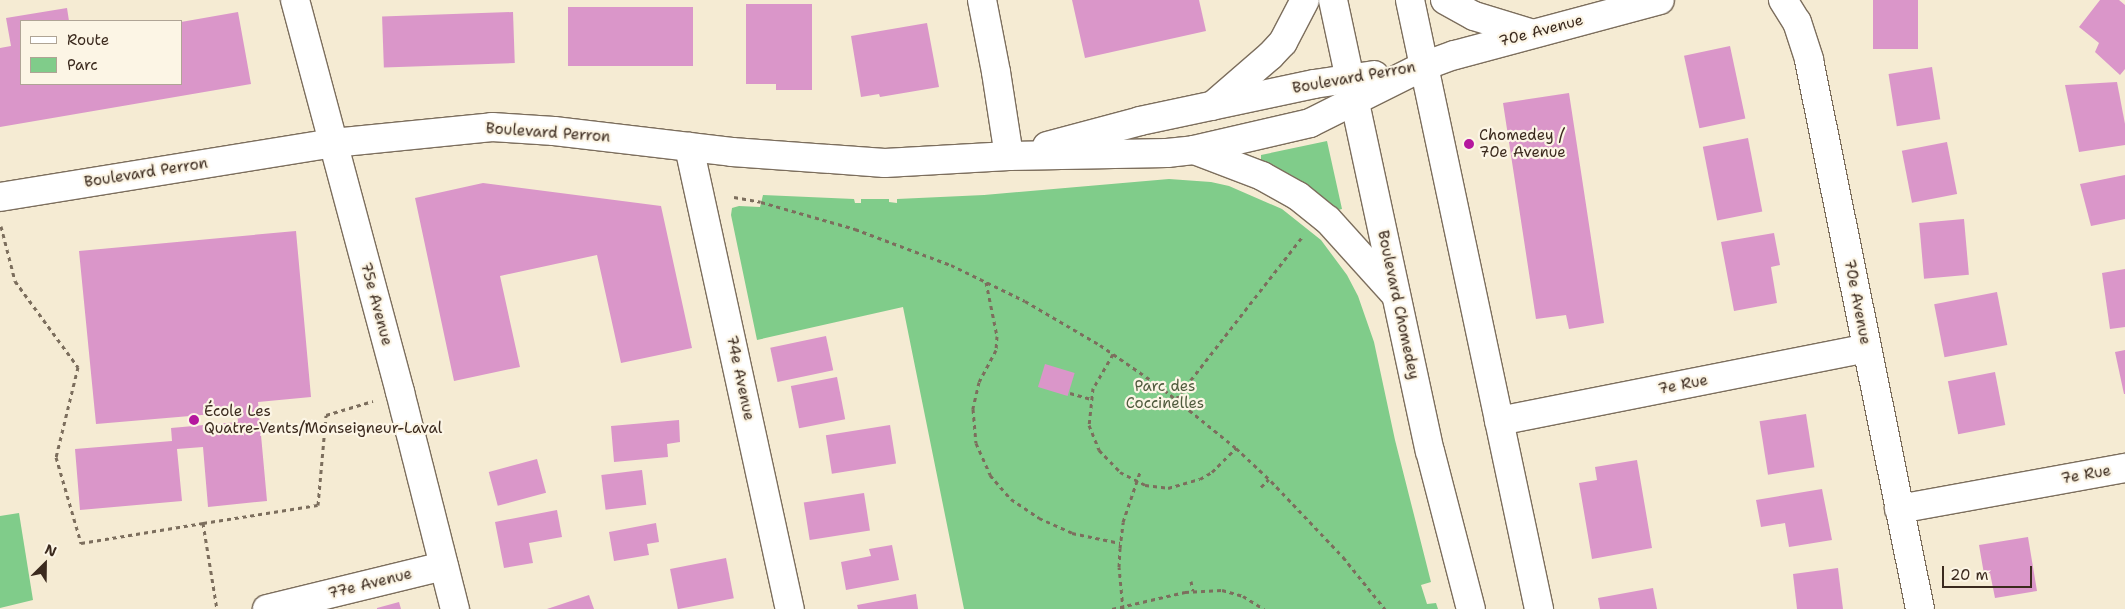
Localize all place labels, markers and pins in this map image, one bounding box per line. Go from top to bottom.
place label: Chomedey / 70e Avenue [1479,126,1566,161]
marker: Chomedey / 70e Avenue [1463,138,1475,150]
place label: École Les Quatre-Vents/Monseigneur-Laval [204,402,442,437]
marker: École Les Quatre-Vents/Monseigneur-Laval [188,414,200,426]

